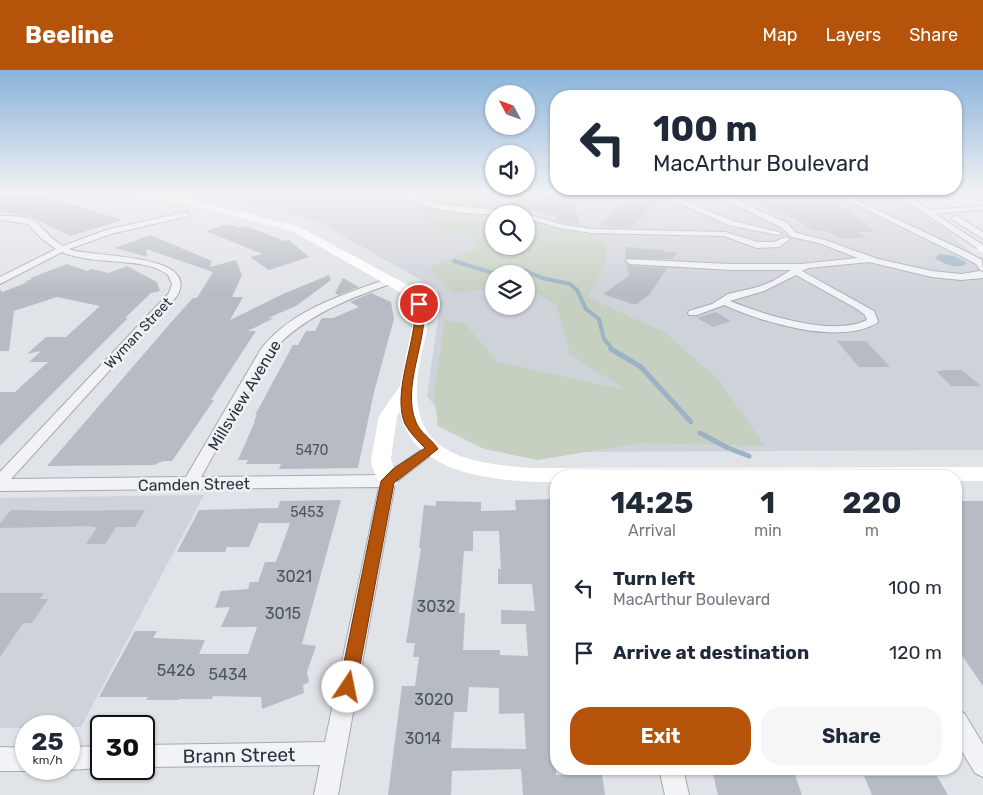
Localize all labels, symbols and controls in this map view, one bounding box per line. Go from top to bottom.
text: Beeline [25,21,114,49]
text: Map [763,24,798,46]
text: Layers [826,24,881,46]
text: Share [909,24,958,46]
north arrow [485,85,535,135]
map controls [485,85,535,315]
text: 100 m [653,108,758,150]
icon: left [570,110,635,175]
button: sound [485,145,535,195]
text: MacArthur Boulevard [653,150,869,177]
button: search [485,205,535,255]
button: layers [485,265,535,315]
pin [398,283,440,325]
icon: arrive [405,290,433,318]
street label: Wyman Street [101,294,176,373]
street label: Millsview Avenue [204,336,285,454]
house number: 5470 [296,442,329,459]
street label: Camden Street [138,474,250,495]
text: 14:25 [610,485,693,521]
text: 1 [760,485,775,521]
text: 220 [842,485,902,521]
house number: 5453 [290,504,324,521]
text: Arrival [628,521,676,540]
text: min [754,521,782,540]
text: m [865,521,879,540]
house number: 3021 [276,567,312,586]
text: Turn left [613,567,695,590]
icon: left [570,574,598,602]
text: 100 m [888,576,942,599]
text: MacArthur Boulevard [613,590,770,609]
house number: 3032 [417,597,455,616]
house number: 3015 [265,604,301,623]
icon: arrive [570,639,598,667]
text: Arrive at destination [613,641,809,664]
text: 120 m [889,641,942,664]
position arrow [321,660,373,712]
house number: 5426 [157,661,196,680]
house number: 5434 [209,665,248,684]
house number: 3020 [414,690,454,709]
button: Exit [570,707,751,765]
button: Share [761,707,942,765]
speed limit sign: 30 [90,715,155,780]
text: 25 [31,727,64,756]
house number: 3014 [405,729,441,748]
street label: Brann Street [182,743,296,768]
text: km/h [33,753,62,767]

